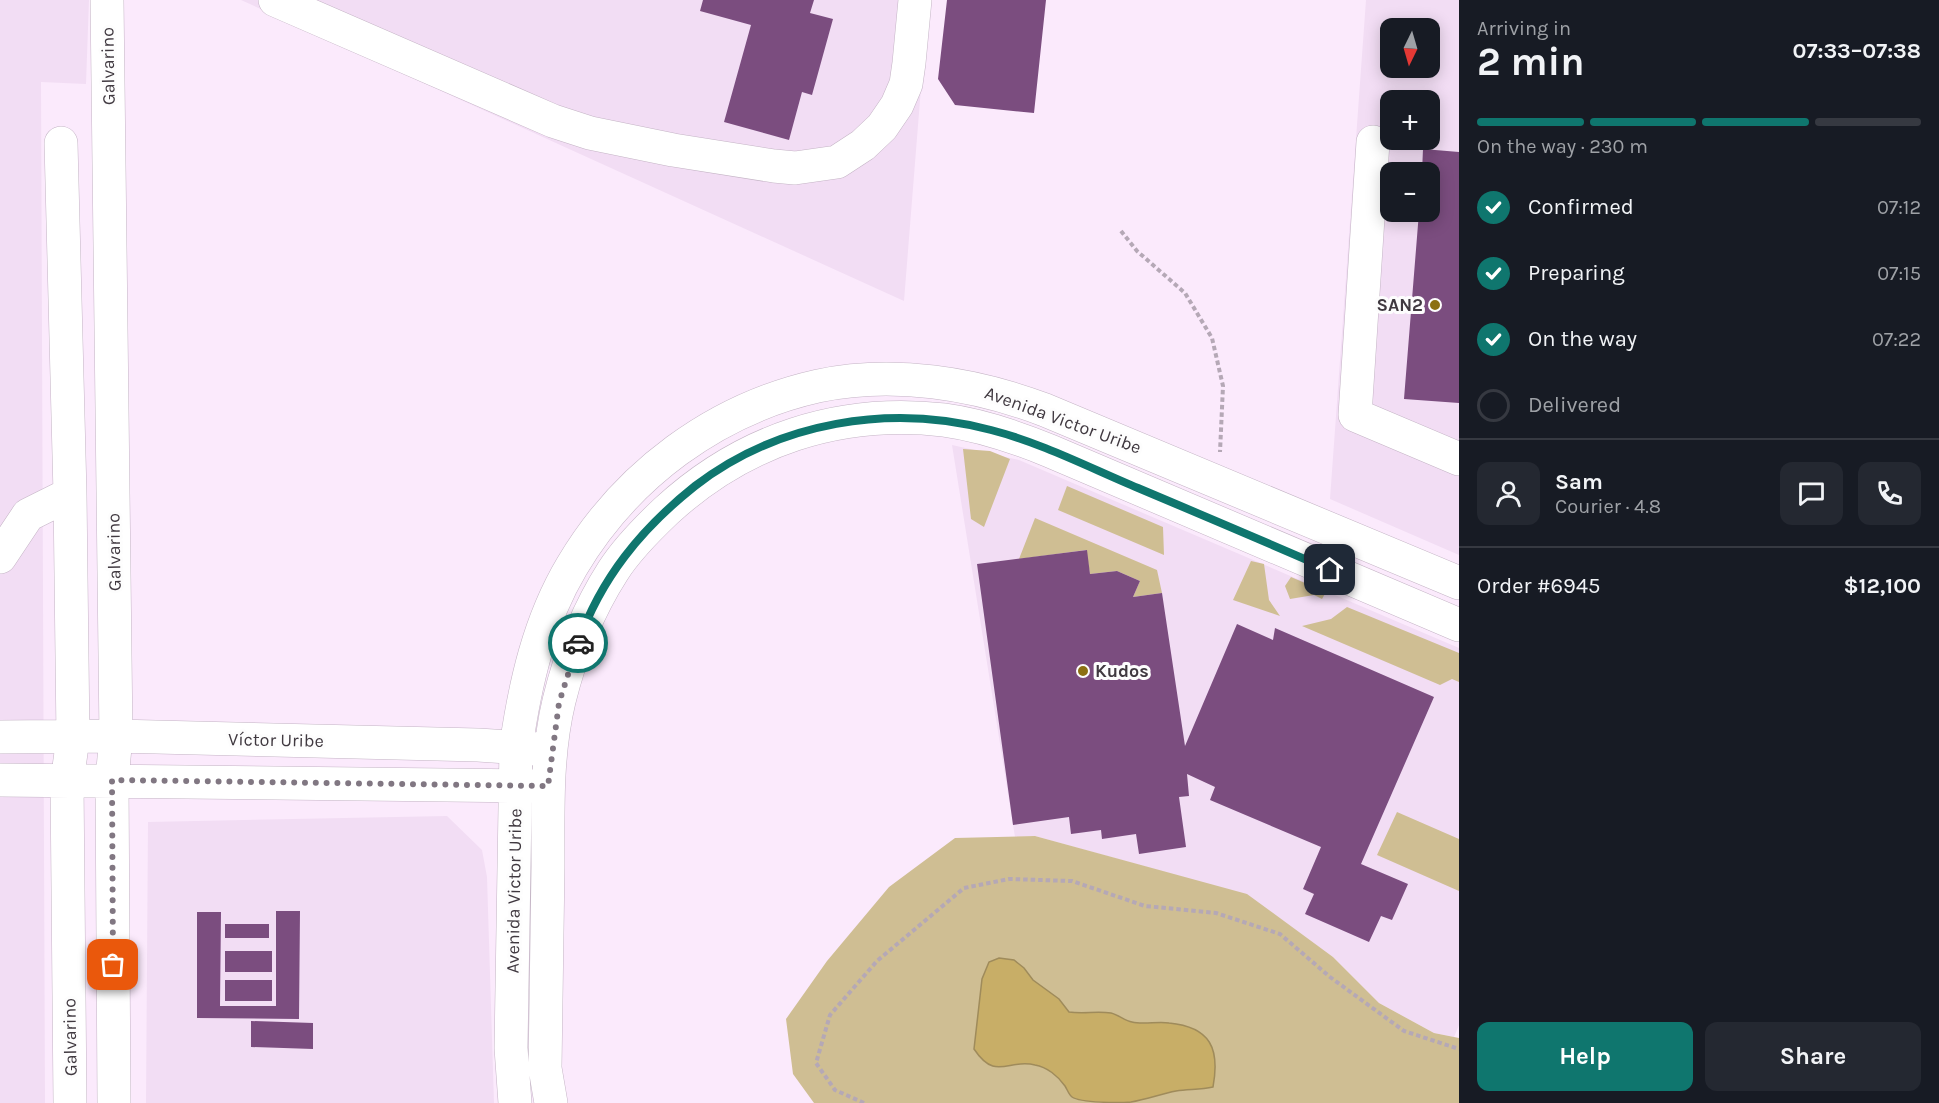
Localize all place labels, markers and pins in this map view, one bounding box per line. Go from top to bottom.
place label: SAN2 [1376,294,1423,316]
marker: SAN2 [1428,298,1442,312]
pin [1304,544,1355,595]
place label: Kudos [1095,660,1149,682]
marker: Kudos [1076,664,1090,678]
pin [87,939,138,990]

